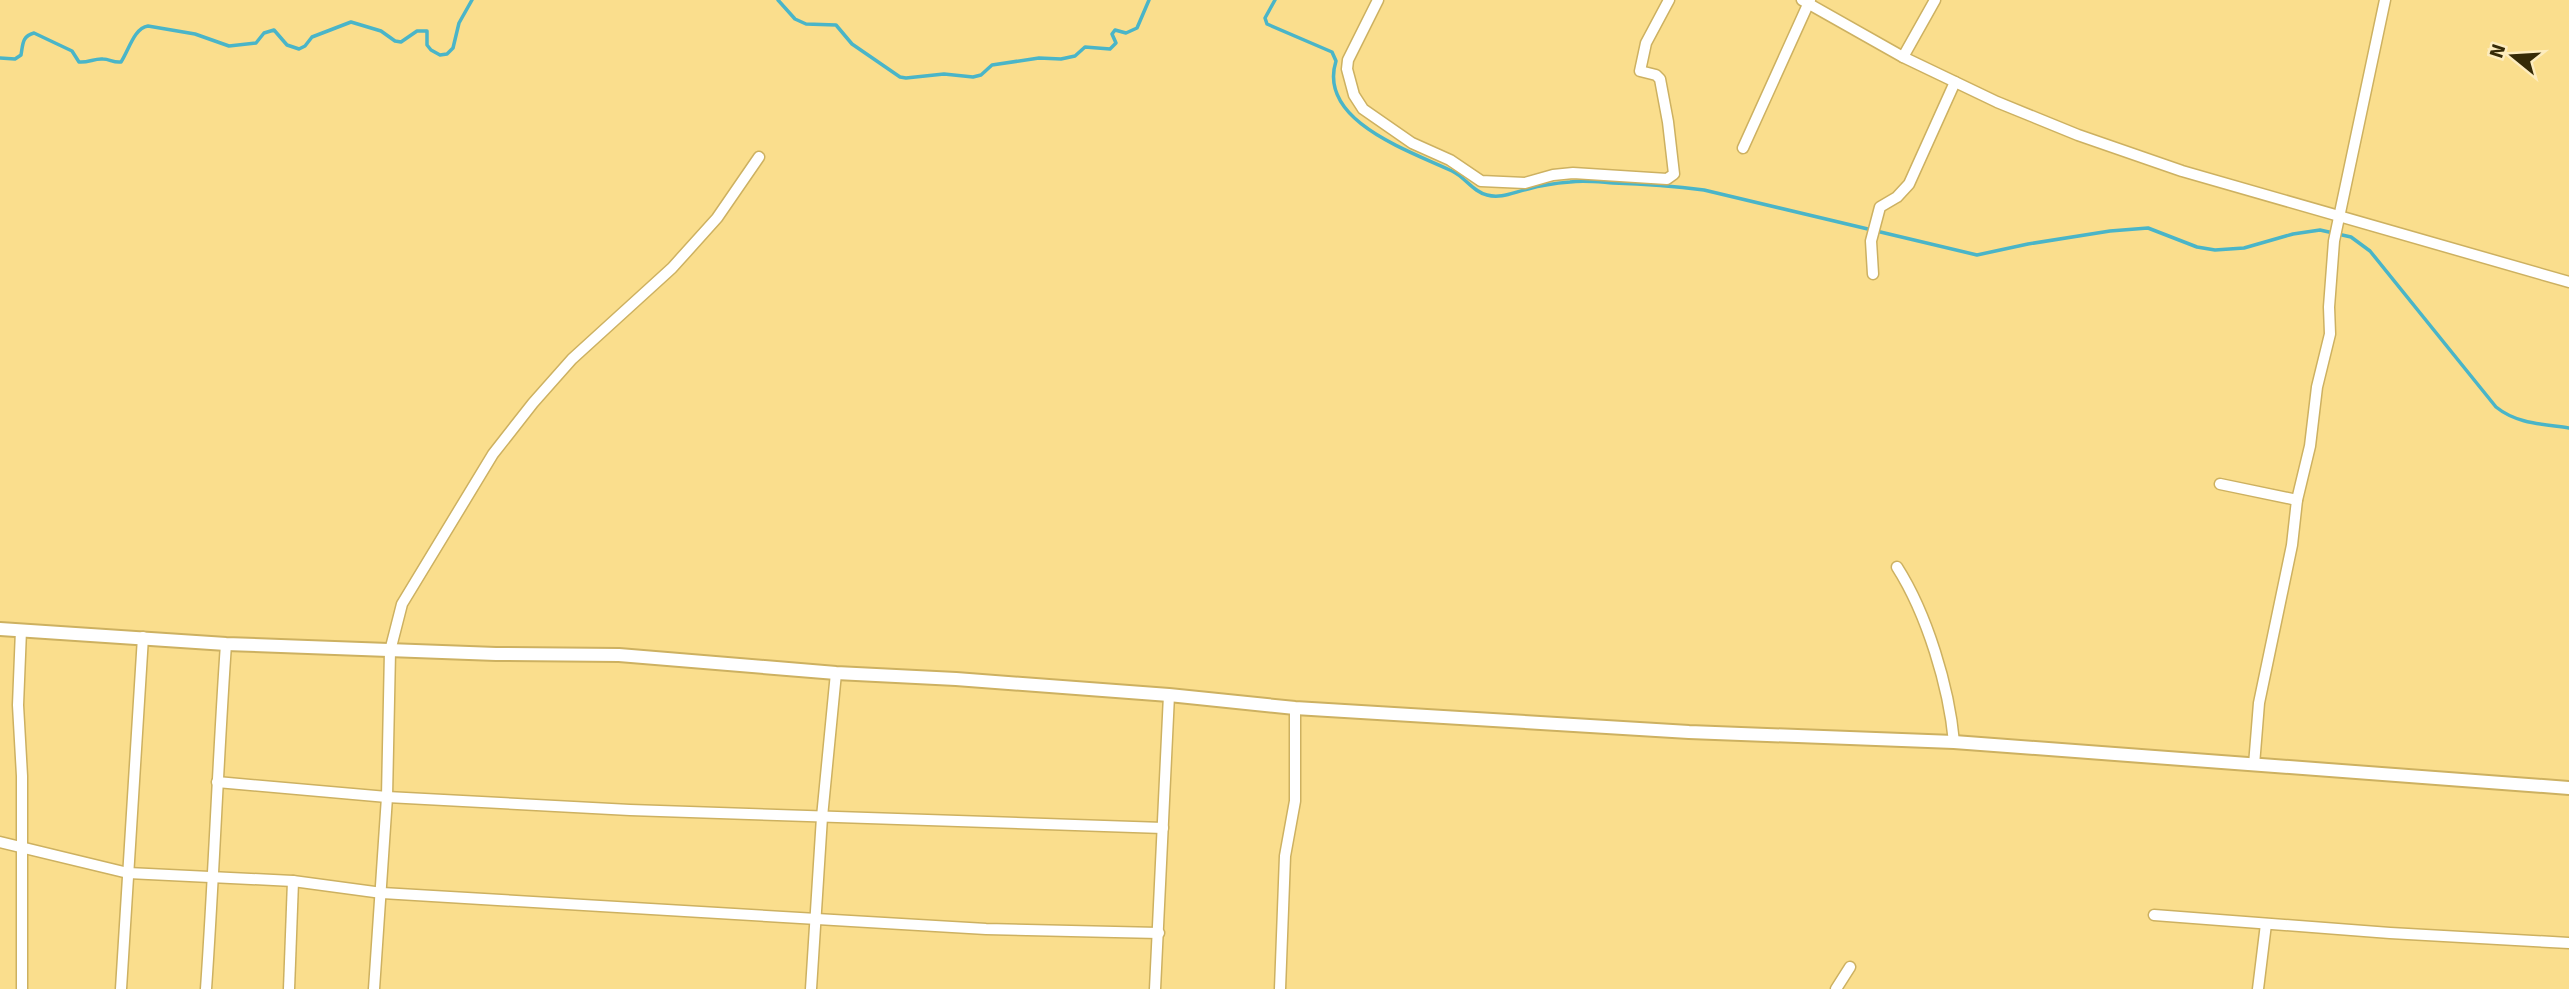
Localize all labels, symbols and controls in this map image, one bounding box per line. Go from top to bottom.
north arrow [2478,21,2548,91]
text: N [2484,41,2511,61]

